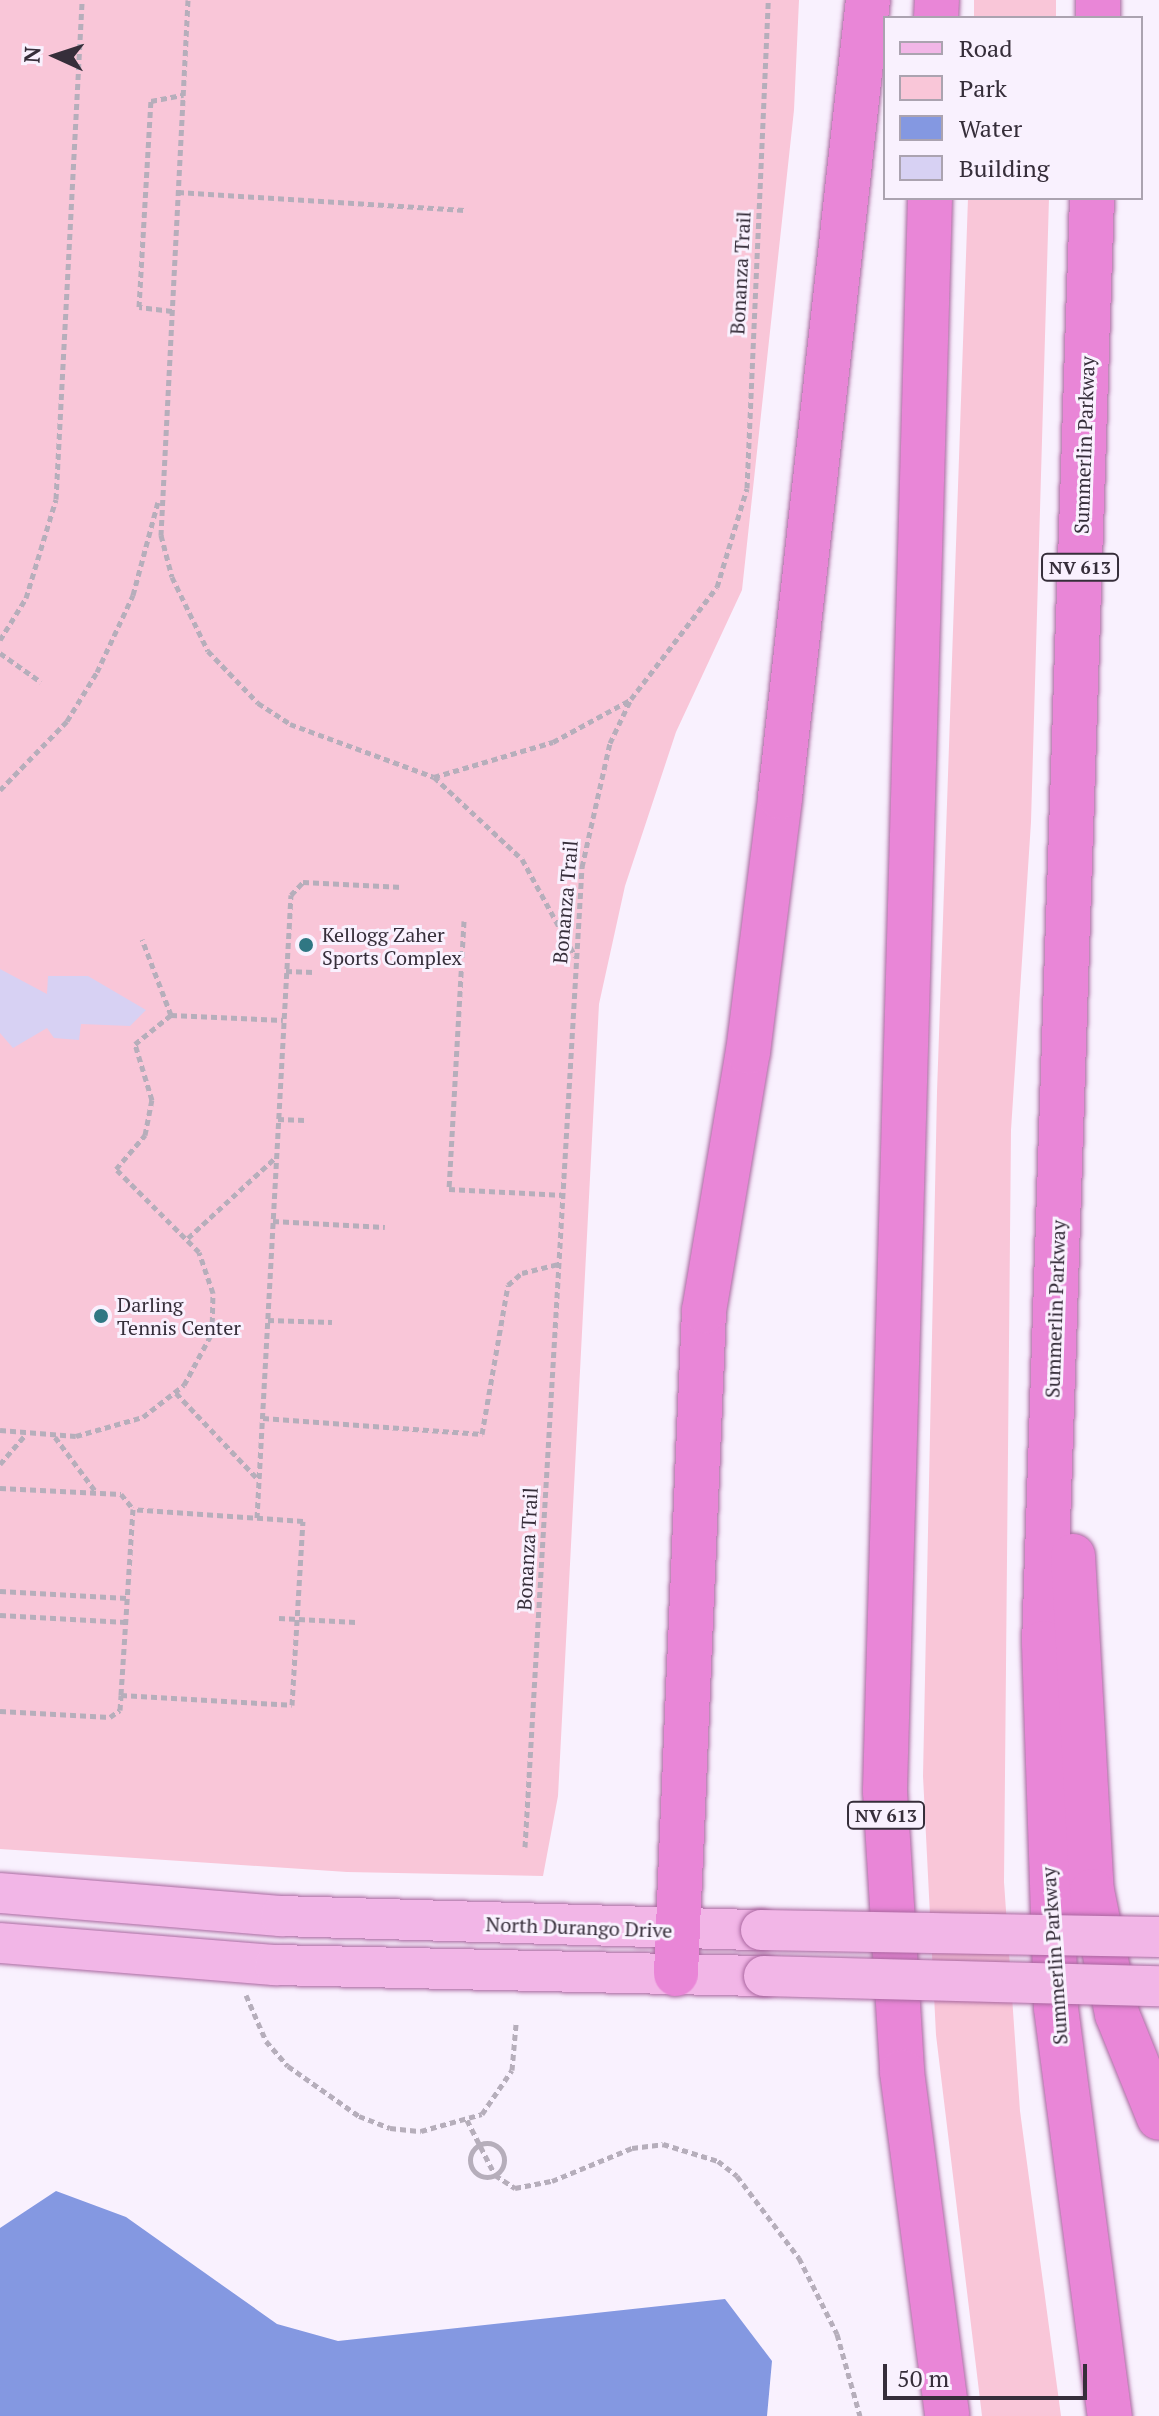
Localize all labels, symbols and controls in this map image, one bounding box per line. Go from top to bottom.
north arrow [16,16,96,96]
legend [883,16,1143,200]
text: Road [959,32,1013,64]
text: N [17,46,46,64]
text: Park [959,72,1007,104]
text: Water [959,112,1022,144]
text: Building [959,152,1049,184]
street label: Bonanza Trail [725,211,755,335]
street label: Summerlin Parkway [1069,356,1099,534]
road number: NV 613 [1040,553,1120,581]
street label: Bonanza Trail [548,839,582,965]
place label: Kellogg Zaher Sports Complex [322,922,462,969]
marker: Kellogg Zaher Sports Complex [297,936,315,954]
street label: Summerlin Parkway [1040,1220,1070,1398]
place label: Darling Tennis Center [117,1292,241,1339]
marker: Darling Tennis Center [92,1307,110,1325]
street label: Bonanza Trail [512,1487,542,1611]
road number: NV 613 [846,1801,926,1829]
street label: Summerlin Parkway [1036,1866,1072,2046]
street label: North Durango Drive [485,1912,673,1942]
scale bar [887,2348,1091,2398]
text: 50 m [897,2362,949,2394]

